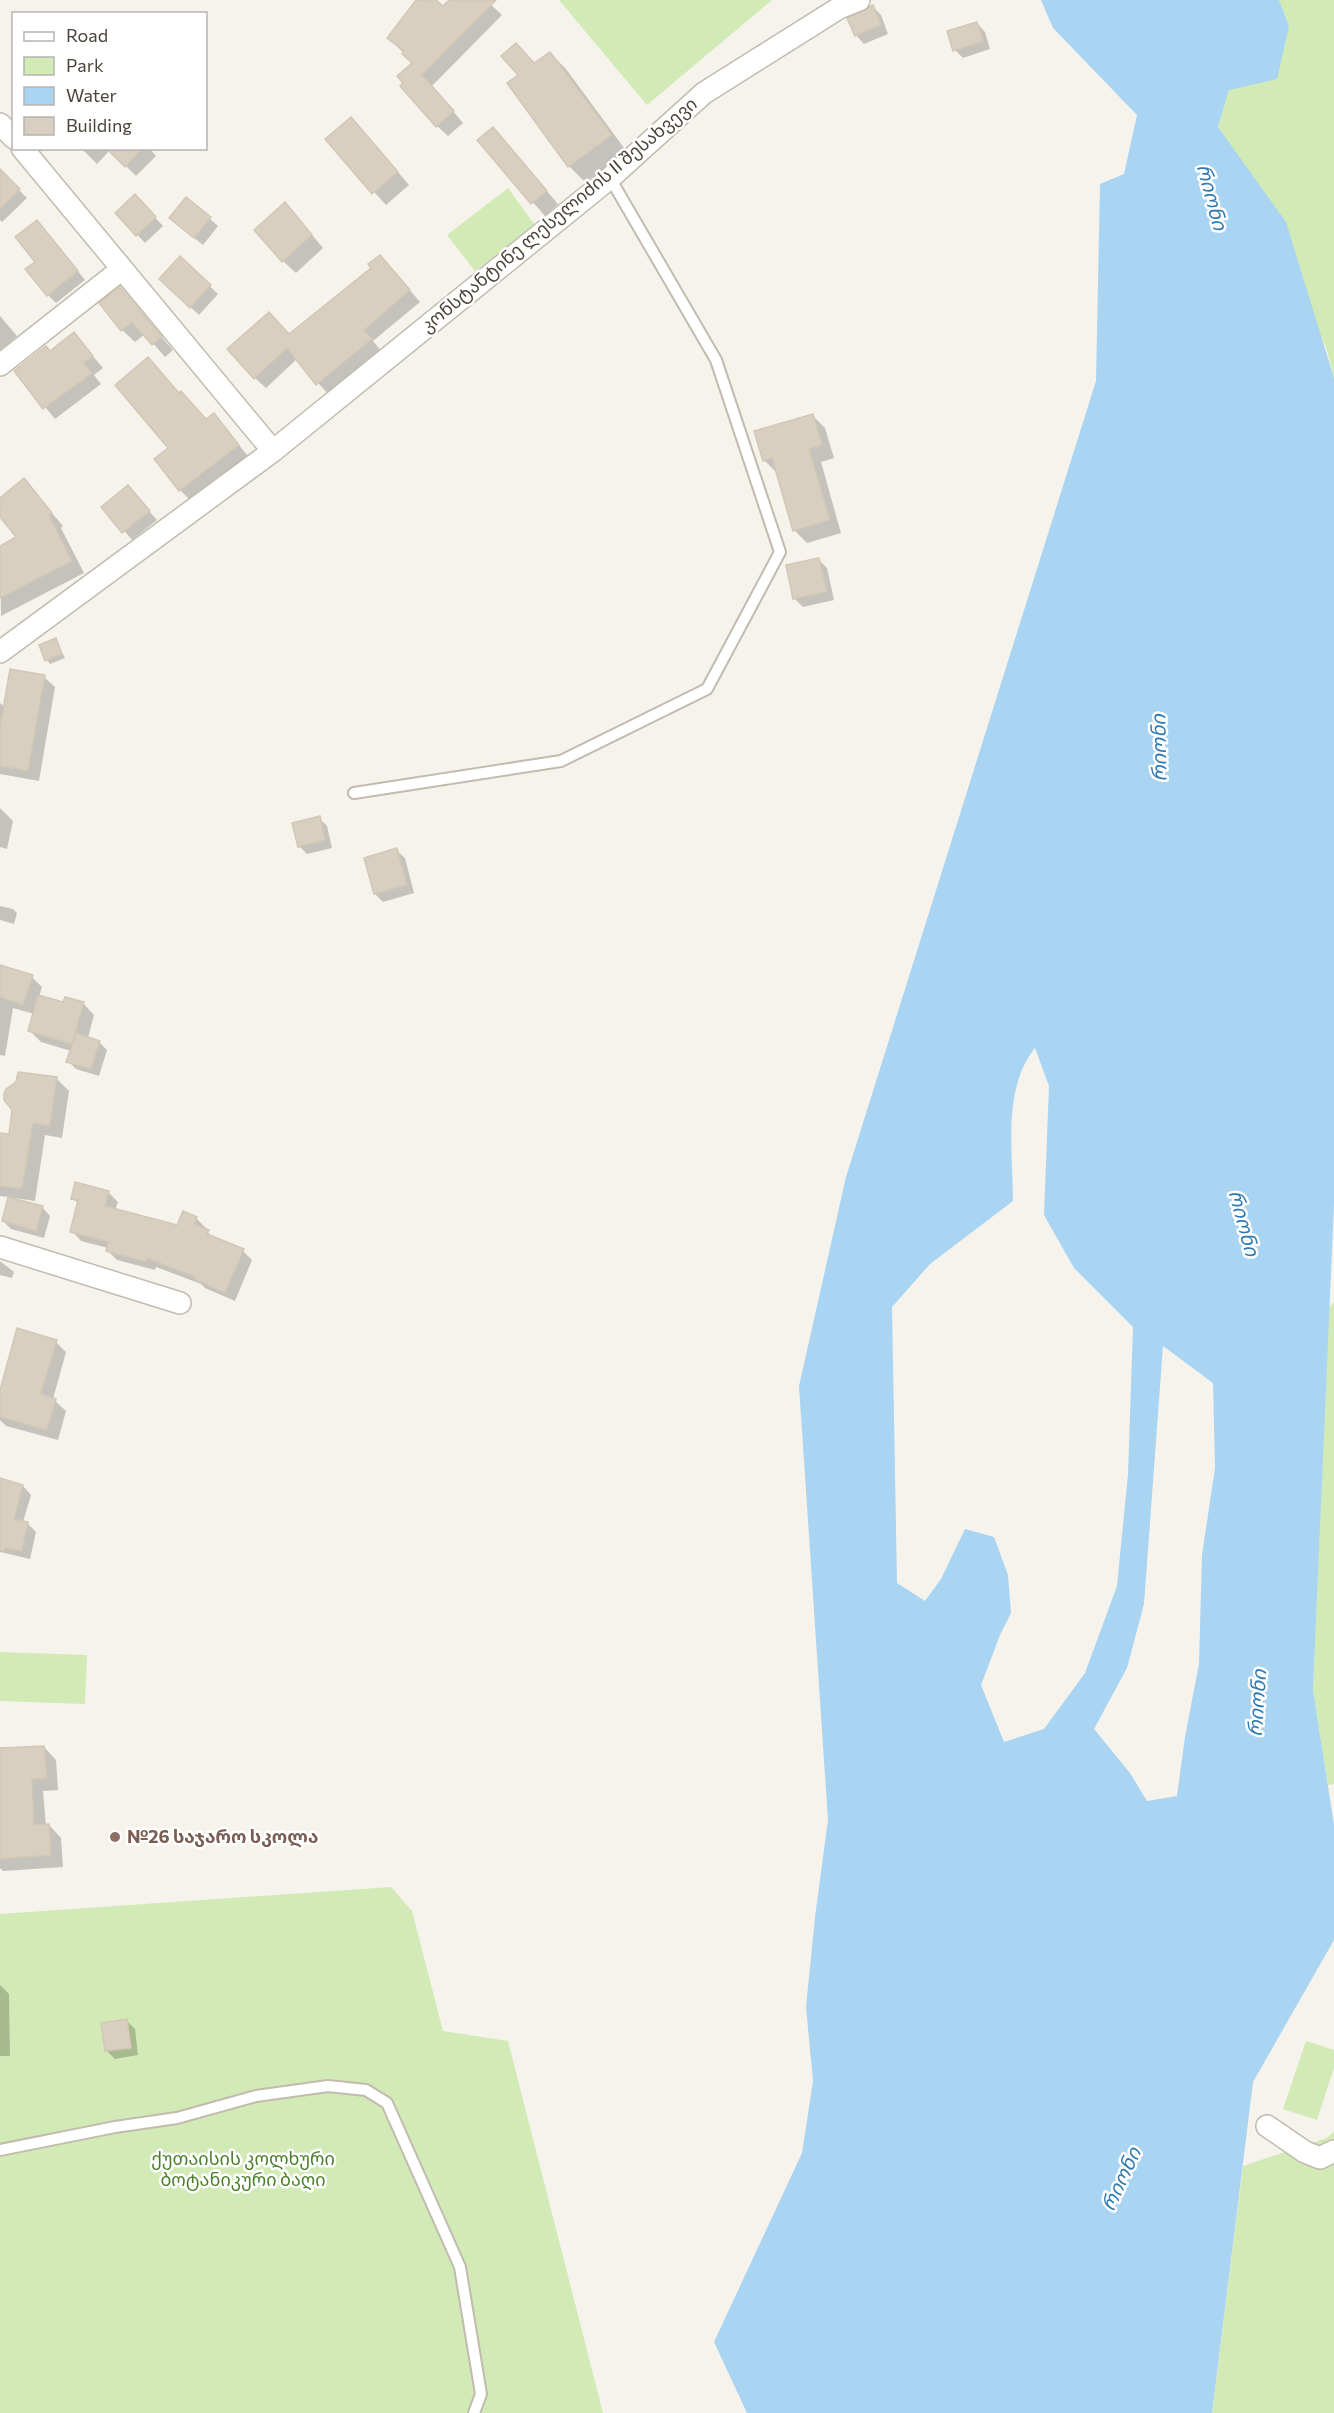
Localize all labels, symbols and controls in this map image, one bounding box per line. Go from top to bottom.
legend [12,12,207,150]
text: Road [66,24,108,46]
text: Park [66,54,104,76]
text: Water [66,84,117,106]
street label: კონსტანტინე ლესელიძის II შესახვევი [416,92,702,337]
text: Building [66,114,132,136]
water label: რიონი [1193,161,1234,234]
water label: რიონი [1145,713,1171,782]
water label: რიონი [1225,1187,1266,1260]
water label: რიონი [1242,1667,1270,1737]
place label: №26 საჯარო სკოლა [127,1825,318,1848]
marker: №26 საჯარო სკოლა [108,1830,122,1844]
water label: რიონი [1095,2142,1146,2214]
park label: ქუთაისის კოლხური ბოტანიკური ბაღი [151,2147,335,2191]

